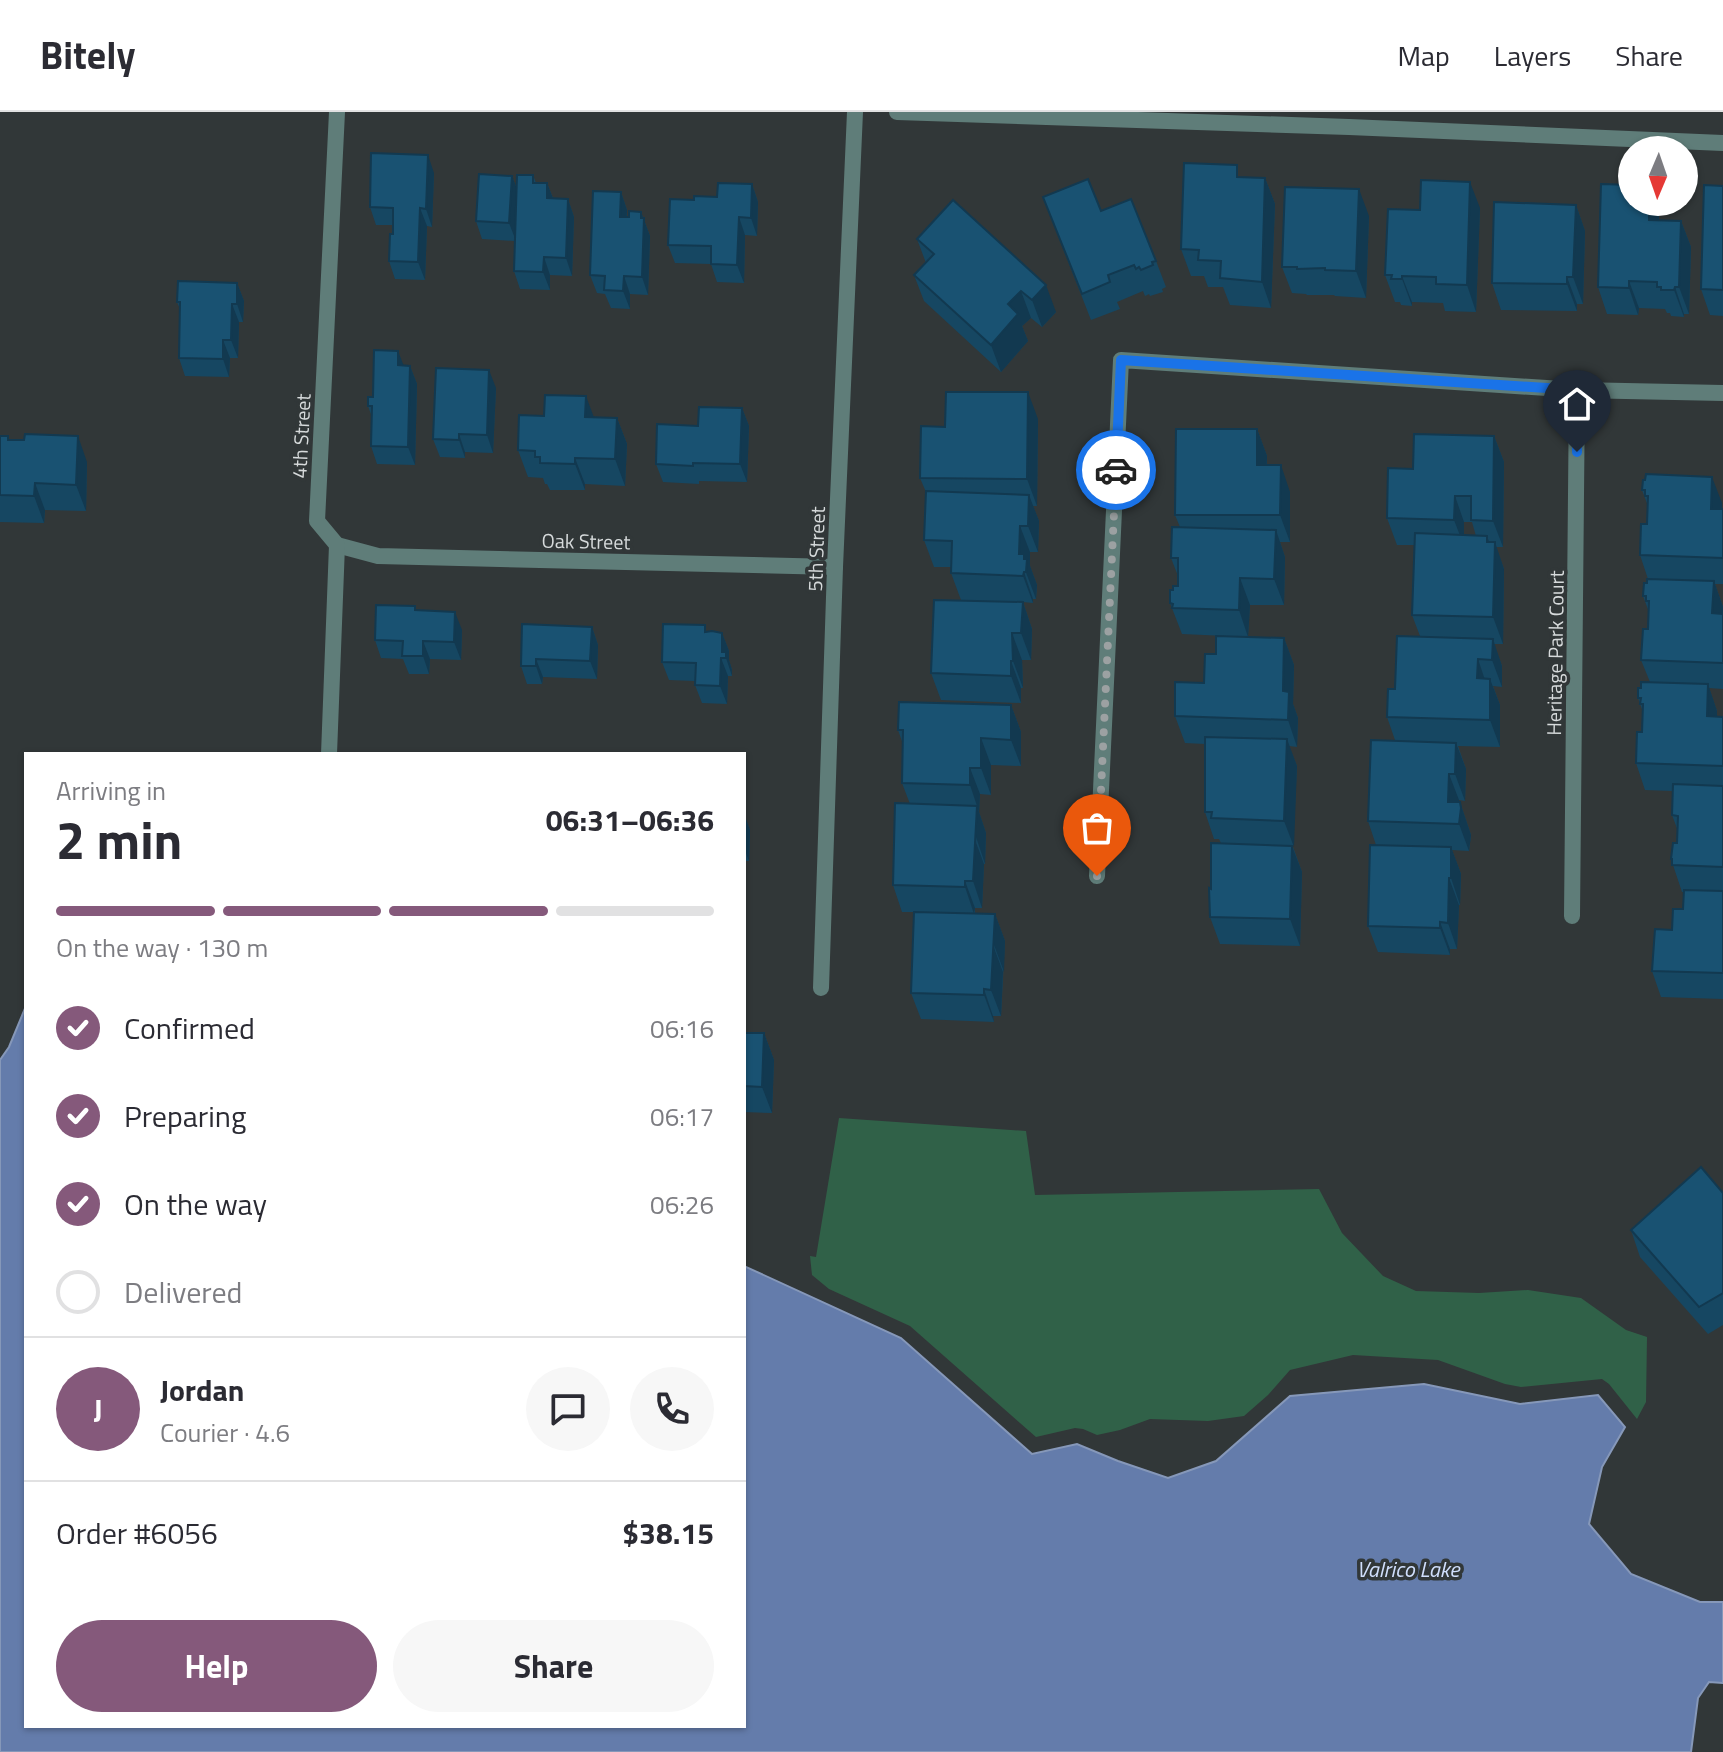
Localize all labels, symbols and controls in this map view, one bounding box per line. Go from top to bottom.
text: Bitely [40,26,135,84]
text: Map [1397,34,1450,77]
text: Layers [1494,34,1571,77]
text: Share [1615,34,1683,77]
north arrow [1618,136,1698,216]
map controls [1618,136,1698,216]
pin [1543,370,1611,452]
icon: home [1555,382,1599,426]
street label: 4th Street [283,393,319,479]
courier [1076,430,1156,510]
icon: car [1094,448,1138,492]
street label: 5th Street [799,506,833,592]
street label: Oak Street [541,525,631,557]
street label: Heritage Park Court [1538,570,1572,736]
text: Arriving in [56,771,166,810]
pin [1063,794,1131,876]
text: 06:31–06:36 [546,797,714,843]
text: 2 min [56,800,182,879]
icon: bag [1075,806,1119,850]
text: On the way · 130 m [56,928,268,967]
text: Confirmed [124,1005,255,1051]
icon: check [56,1006,100,1050]
text: 06:16 [650,1009,714,1048]
text: Preparing [124,1093,246,1139]
icon: check [56,1094,100,1138]
text: 06:17 [650,1097,714,1136]
text: On the way [124,1181,267,1227]
icon: check [56,1182,100,1226]
text: 06:26 [650,1185,714,1224]
text: Delivered [124,1269,242,1315]
text: Jordan [160,1367,244,1413]
button: chat [526,1367,610,1451]
button: phone [630,1367,714,1451]
text: J [93,1386,103,1432]
text: Courier · 4.6 [160,1413,290,1452]
text: Order #6056 [56,1510,218,1556]
text: $38.15 [622,1510,714,1556]
water label: Valrico Lake [1357,1552,1461,1586]
button: Help [56,1620,377,1712]
button: Share [393,1620,714,1712]

